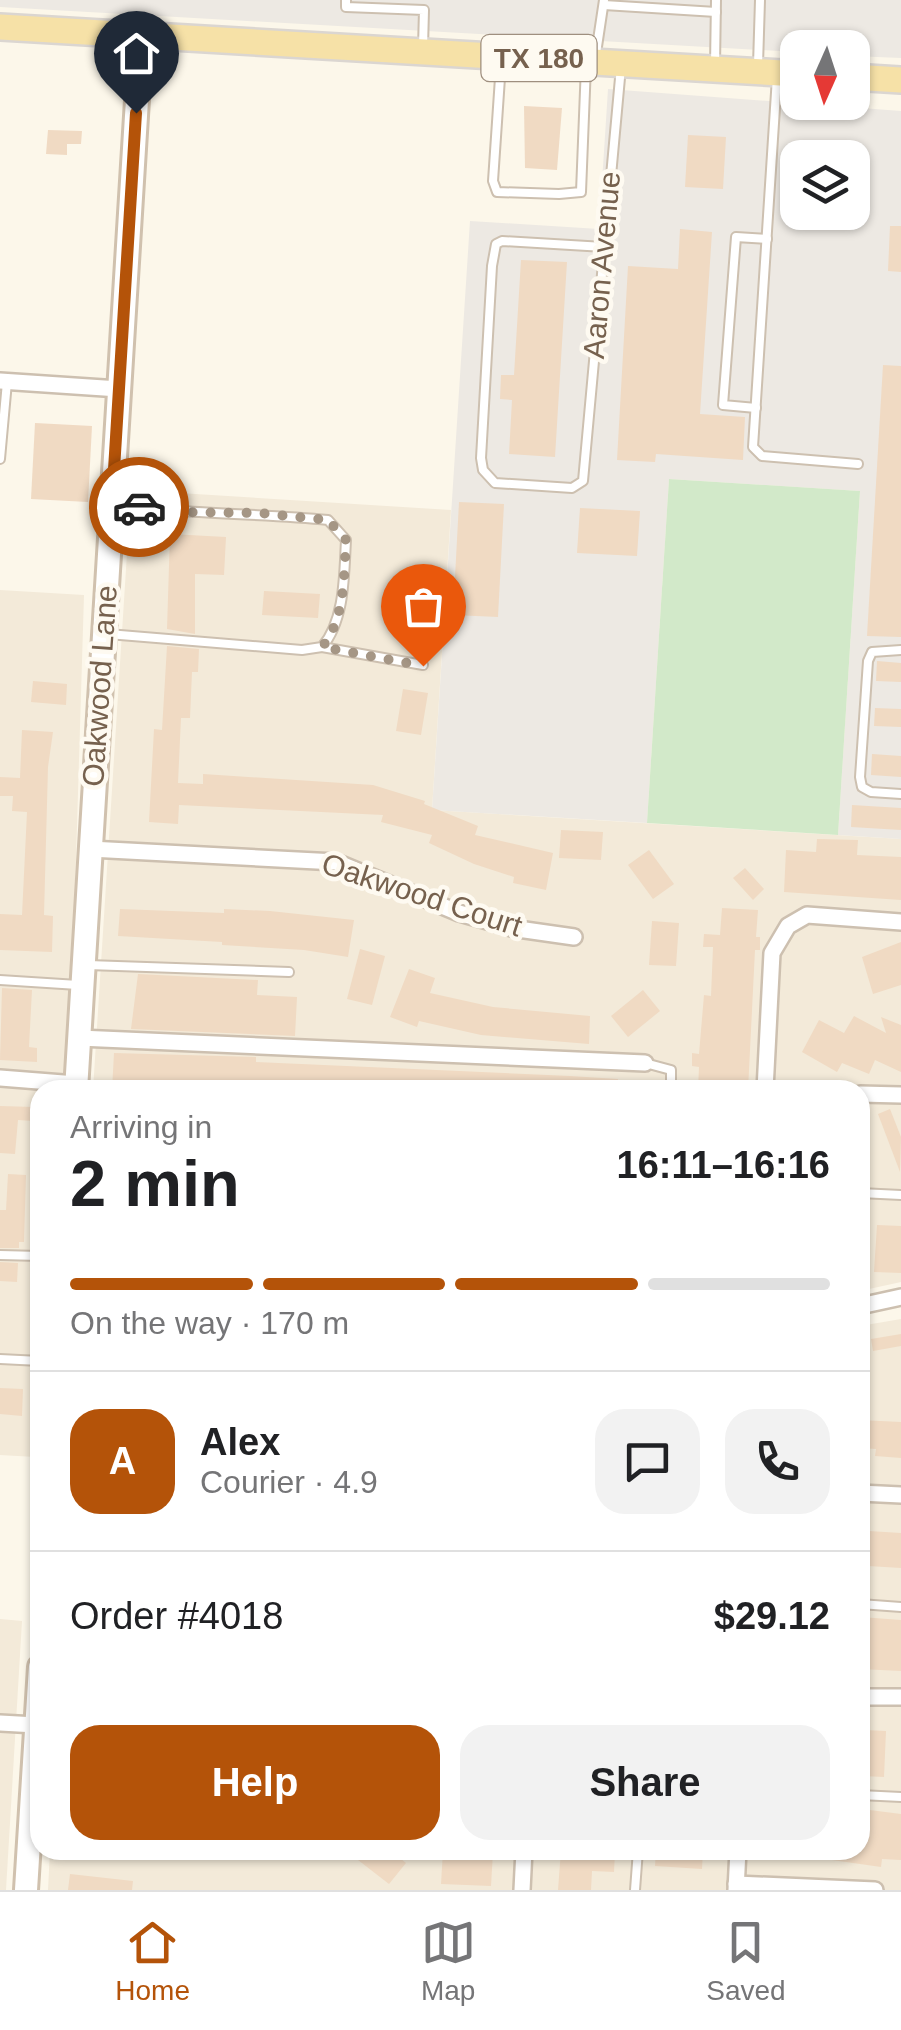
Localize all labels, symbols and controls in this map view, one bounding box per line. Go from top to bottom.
pin [94,11,179,114]
icon: home [109,26,164,81]
north arrow [780,30,870,120]
map controls [780,30,870,230]
road number: TX 180 [482,35,596,81]
button: layers [780,140,870,230]
street label: Aaron Avenue [577,170,626,360]
courier [89,457,189,557]
icon: car [112,480,167,535]
pin [381,564,466,667]
icon: bag [396,579,451,634]
street label: Oakwood Lane [76,584,123,788]
street label: Oakwood Court [318,847,527,943]
text: Arriving in [70,1109,212,1145]
text: 16:11–16:16 [617,1144,830,1186]
text: 2 min [70,1147,240,1220]
text: On the way · 170 m [70,1305,349,1341]
button: chat [595,1409,700,1514]
button: phone [725,1409,830,1514]
text: Alex [200,1421,280,1463]
text: A [109,1440,136,1482]
text: Courier · 4.9 [200,1464,378,1500]
text: Order #4018 [70,1595,283,1637]
text: $29.12 [714,1595,830,1637]
button: Help [70,1725,440,1840]
button: Share [460,1725,830,1840]
tab: Home [115,1915,190,2007]
tab: Map [421,1915,476,2007]
tab: Saved [706,1915,786,2007]

